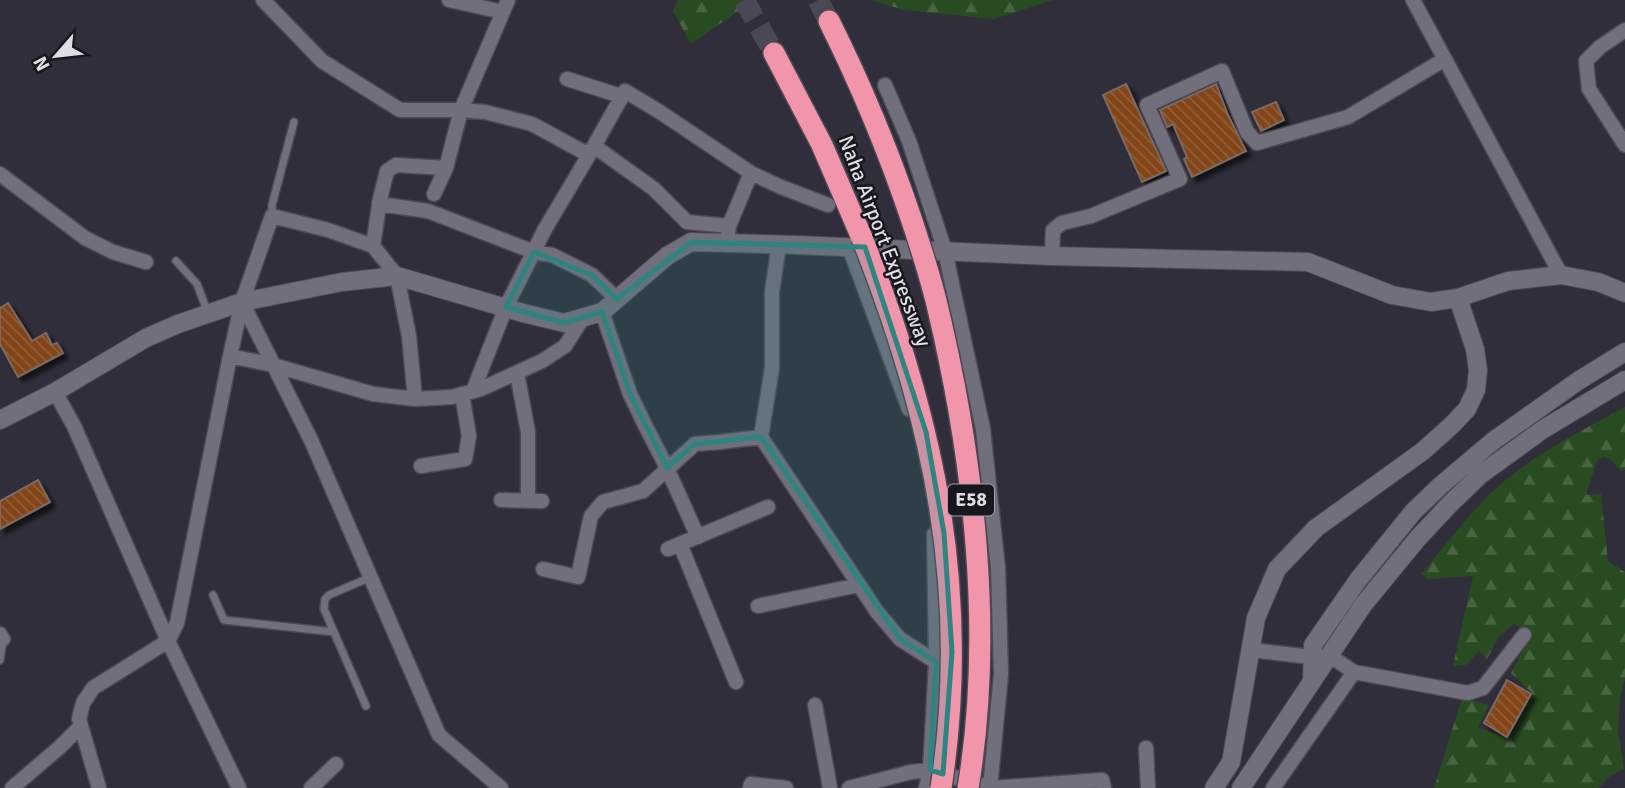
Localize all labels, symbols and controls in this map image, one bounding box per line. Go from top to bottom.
north arrow [21,21,91,91]
text: N [28,52,56,75]
street label: Naha Airport Expressway [833,132,937,350]
road number: E58 [948,485,994,516]

